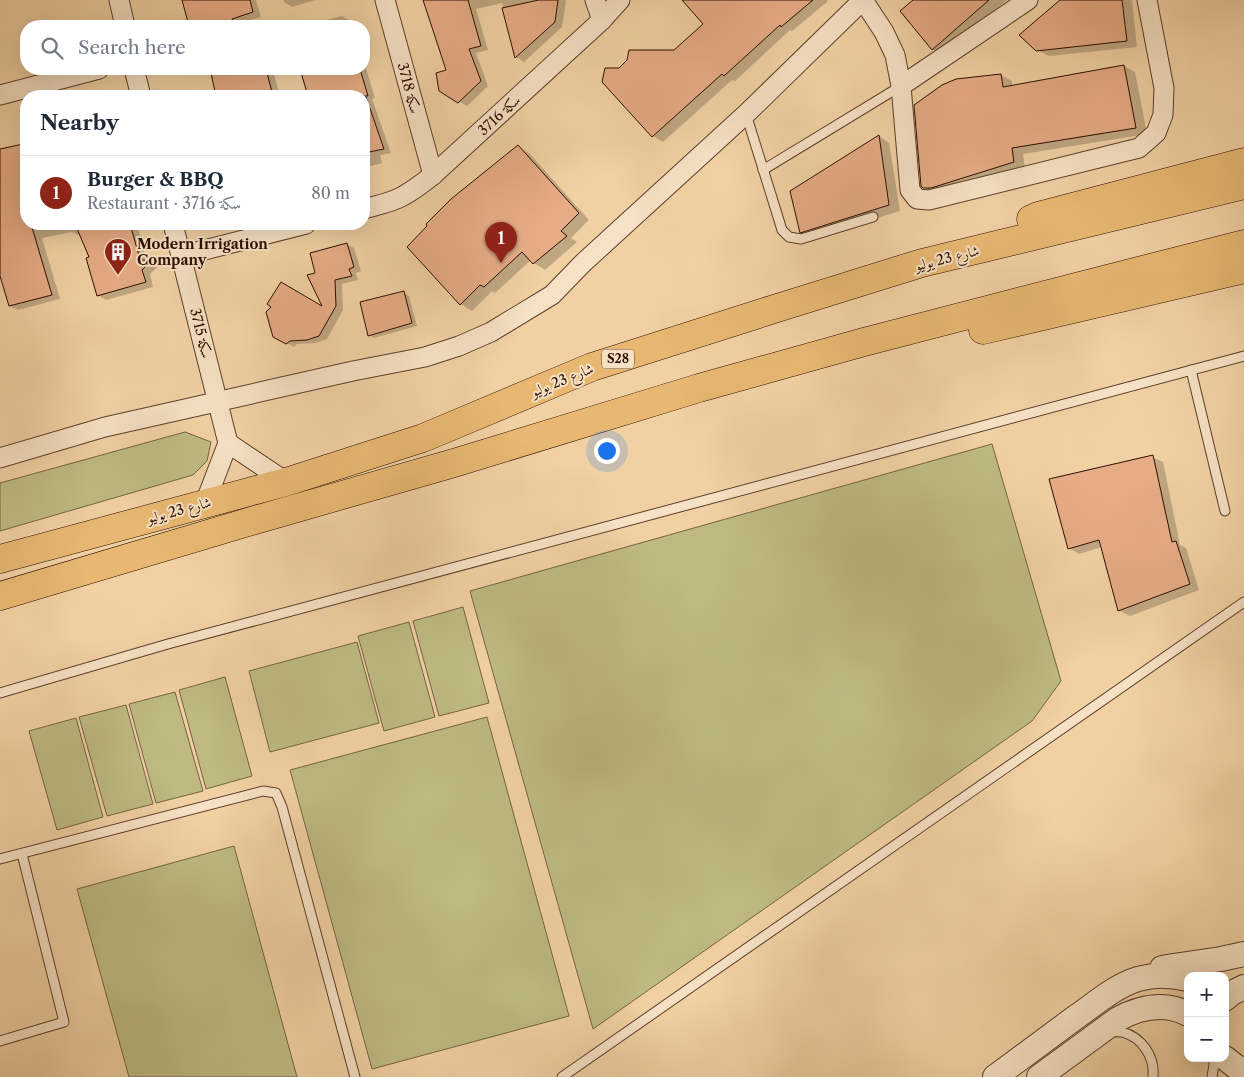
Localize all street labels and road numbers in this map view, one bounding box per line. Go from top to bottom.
street label: سكة 3718 [394,61,424,115]
street label: سكة 3716 [474,91,524,139]
street label: شارع 23 يوليو [911,241,982,278]
street label: سكة 3715 [186,306,216,360]
road number: S28 [602,349,634,368]
street label: شارع 23 يوليو [526,359,597,404]
street label: شارع 23 يوليو [143,493,214,531]

